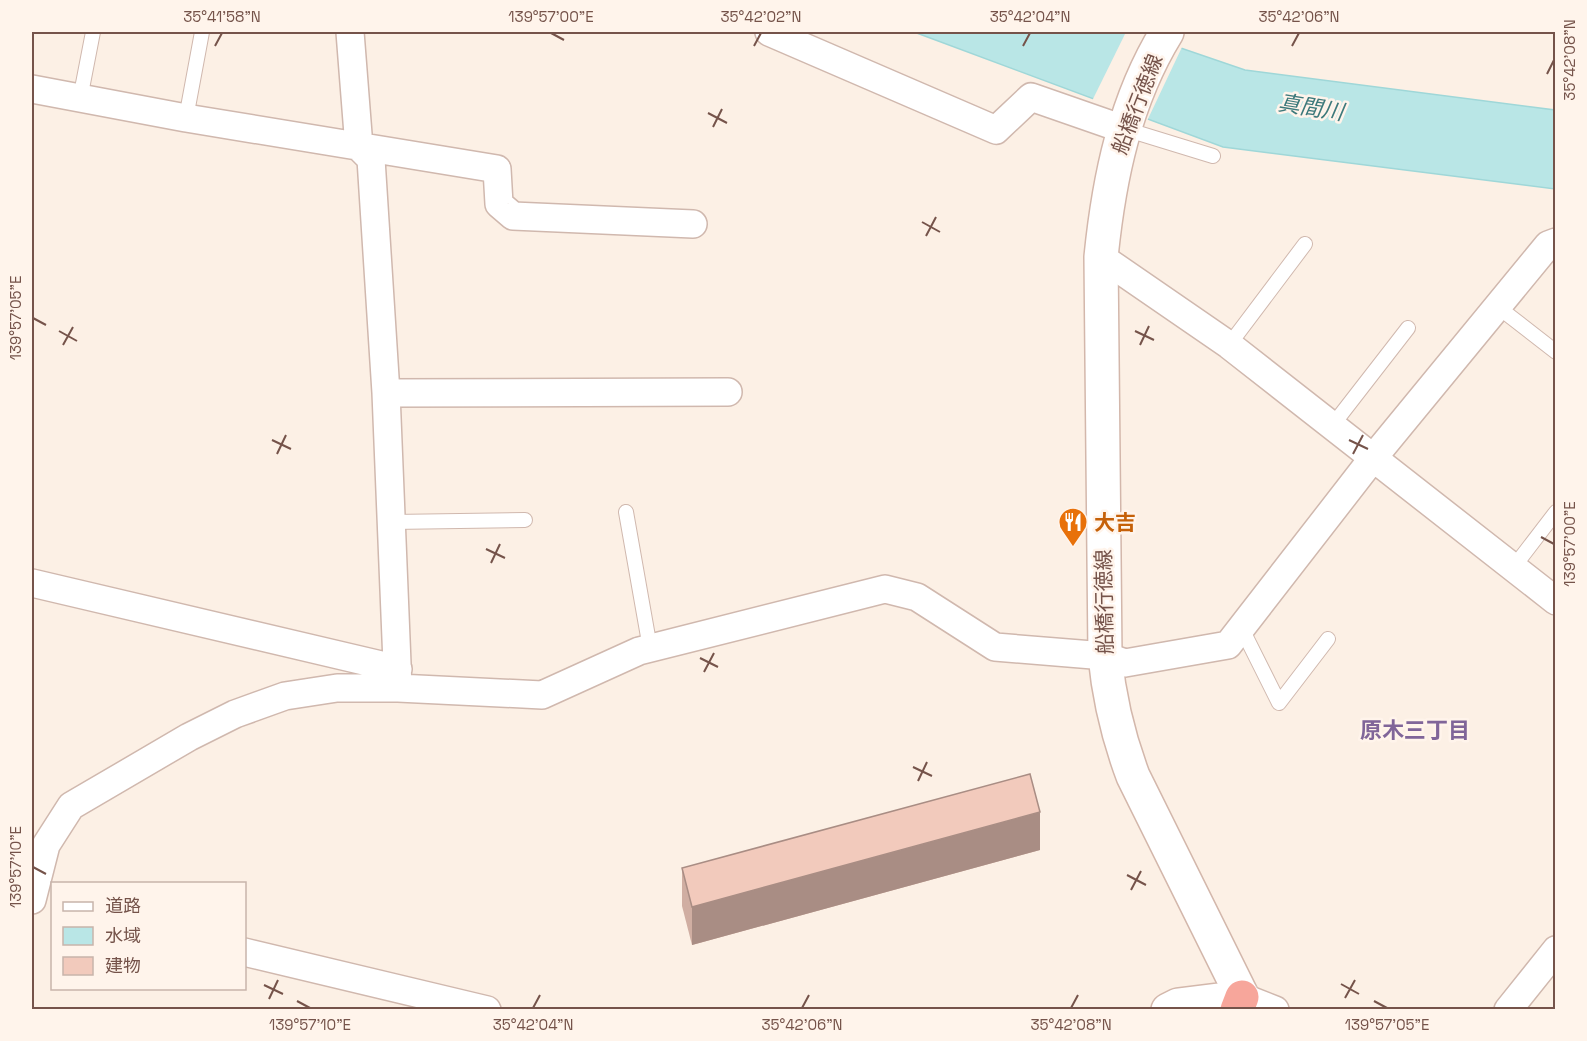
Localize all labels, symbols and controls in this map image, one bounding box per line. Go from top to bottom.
text: 35°41'58"N [183,7,261,26]
text: 139°57'00"E [508,7,594,26]
text: 35°42'02"N [721,7,801,26]
text: 35°42'04"N [990,7,1070,26]
text: 35°42'06"N [1258,7,1340,26]
text: 35°42'08"N [1560,19,1579,101]
street label: 船橋行徳線 [1106,50,1168,158]
water label: 真間川 [1276,88,1348,126]
text: 139°57'05"E [6,276,25,360]
text: 139°57'00"E [1560,501,1579,587]
restaurant icon: 大吉 [1057,506,1089,548]
place label: 大吉 [1094,509,1136,536]
street label: 船橋行徳線 [1090,549,1118,655]
district label: 原木三丁目 [1360,716,1470,744]
text: 139°57'10"E [6,826,25,908]
legend [51,882,246,990]
text: 道路 [105,894,141,917]
text: 水域 [105,924,141,947]
text: 建物 [105,954,141,977]
text: 139°57'10"E [269,1015,351,1034]
text: 35°42'04"N [493,1015,573,1034]
text: 35°42'06"N [761,1015,843,1034]
text: 35°42'08"N [1030,1015,1112,1034]
text: 139°57'05"E [1345,1015,1429,1034]

